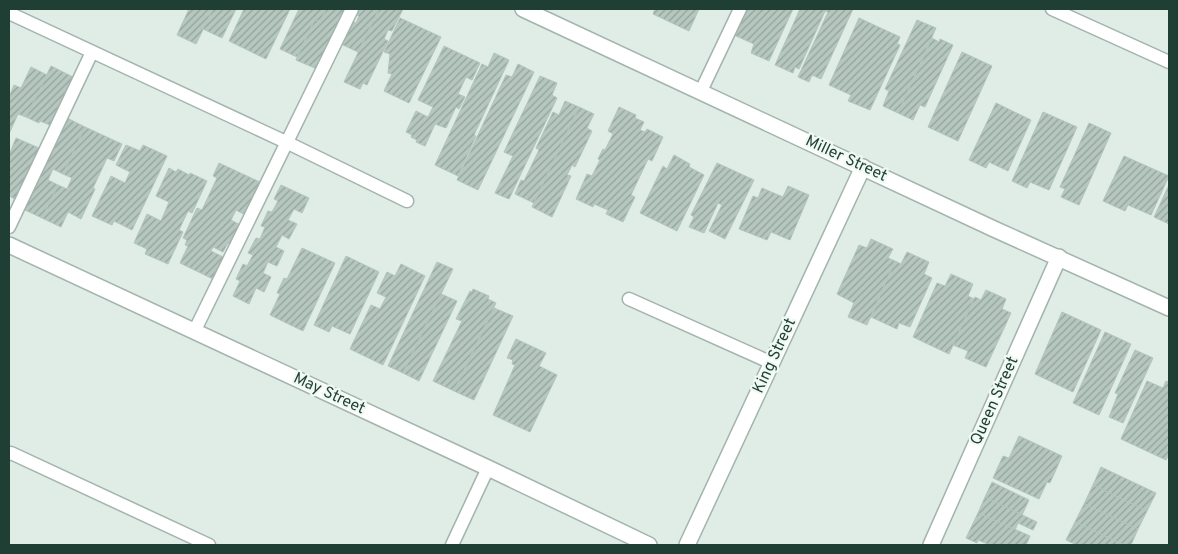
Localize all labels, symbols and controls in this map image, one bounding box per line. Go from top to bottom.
street label: Miller Street [802,131,890,187]
street label: King Street [749,315,801,397]
street label: Queen Street [967,353,1023,449]
street label: May Street [290,369,368,419]

